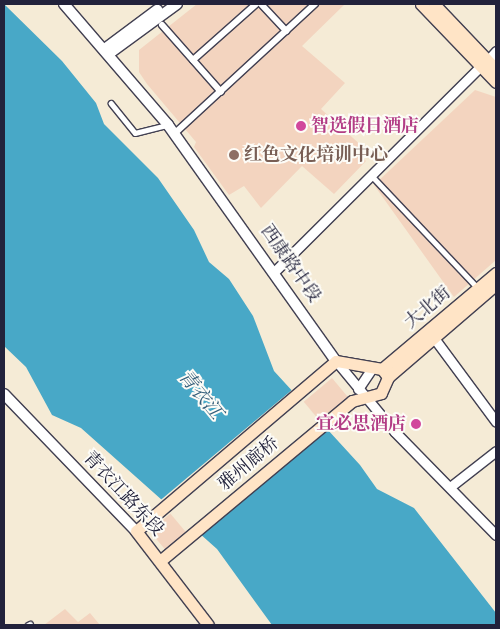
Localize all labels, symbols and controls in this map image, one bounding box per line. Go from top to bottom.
place label: 智选假日酒店 [311,115,419,137]
marker: 智选假日酒店 [295,120,307,132]
place label: 红色文化培训中心 [244,144,388,166]
marker: 红色文化培训中心 [228,149,240,161]
street label: 西康路中段 [255,221,325,307]
street label: 大北街 [400,282,456,334]
water label: 青衣江 [173,366,227,424]
place label: 宜必思酒店 [316,413,406,435]
marker: 宜必思酒店 [410,418,422,430]
street label: 雅州廊桥 [214,433,284,495]
street label: 青衣江路东段 [78,447,168,541]

